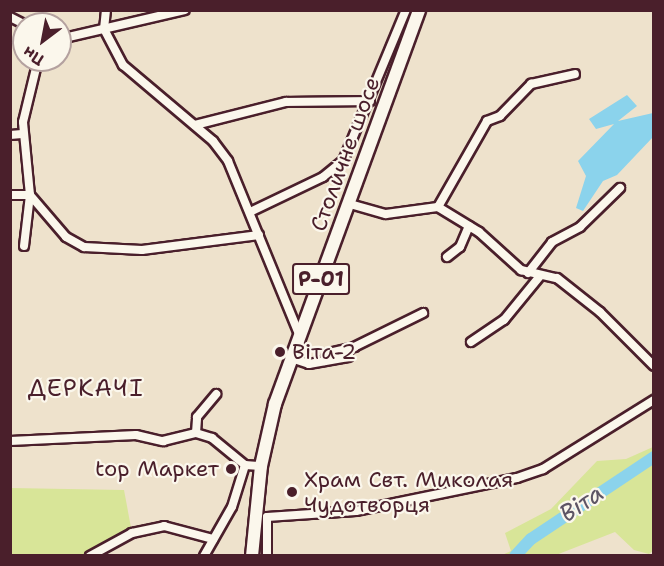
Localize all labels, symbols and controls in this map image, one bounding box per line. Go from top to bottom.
north arrow [12,12,72,72]
text: Пн [19,41,48,71]
street label: Столичне шосе [305,73,385,235]
road number: Р-01 [291,261,351,297]
place label: Віта-2 [292,339,356,365]
marker: Віта-2 [273,345,287,359]
district label: ДЕРКАЧІ [28,375,144,403]
place label: top Маркет [95,456,219,482]
marker: top Маркет [224,462,238,476]
place label: Храм Свт. Миколая Чудотворця [304,466,513,518]
water label: Віта [555,479,609,529]
marker: Храм Свт. Миколая Чудотворця [285,485,299,499]

